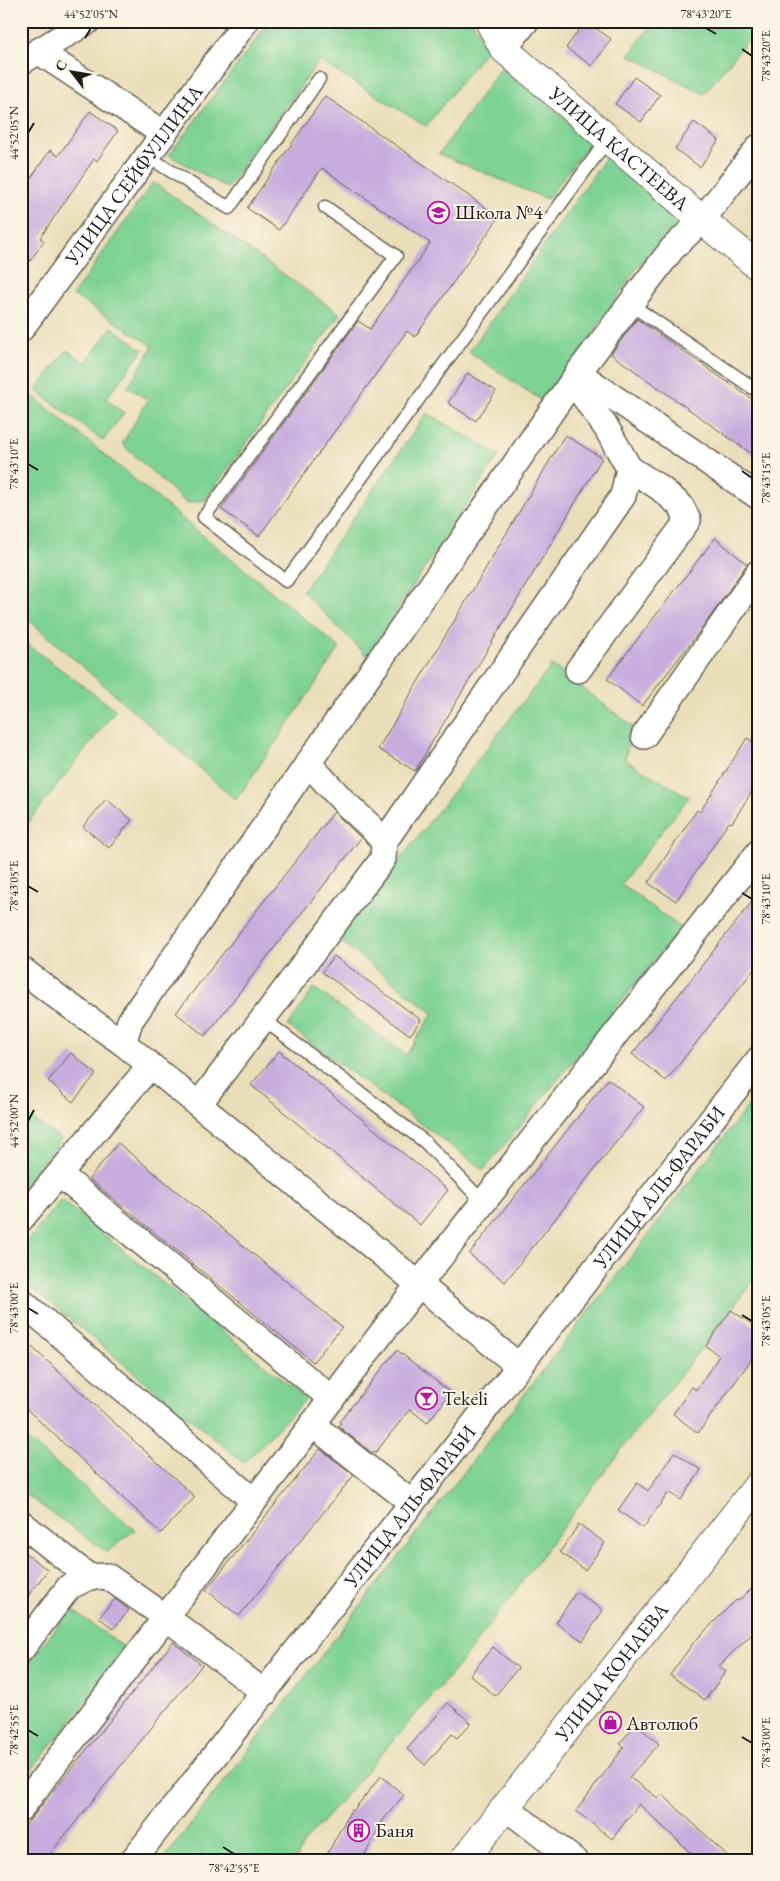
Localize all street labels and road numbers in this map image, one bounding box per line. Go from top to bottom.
street label: УЛИЦА СЕЙФУЛЛИНА [58,79,208,271]
street label: УЛИЦА КАСТЕЕВА [543,80,695,216]
street label: УЛИЦА АЛЬ-ФАРАБИ [587,1101,730,1274]
street label: УЛИЦА АЛЬ-ФАРАБИ [337,1420,481,1593]
street label: УЛИЦА КОНАЕВА [548,1597,674,1747]

